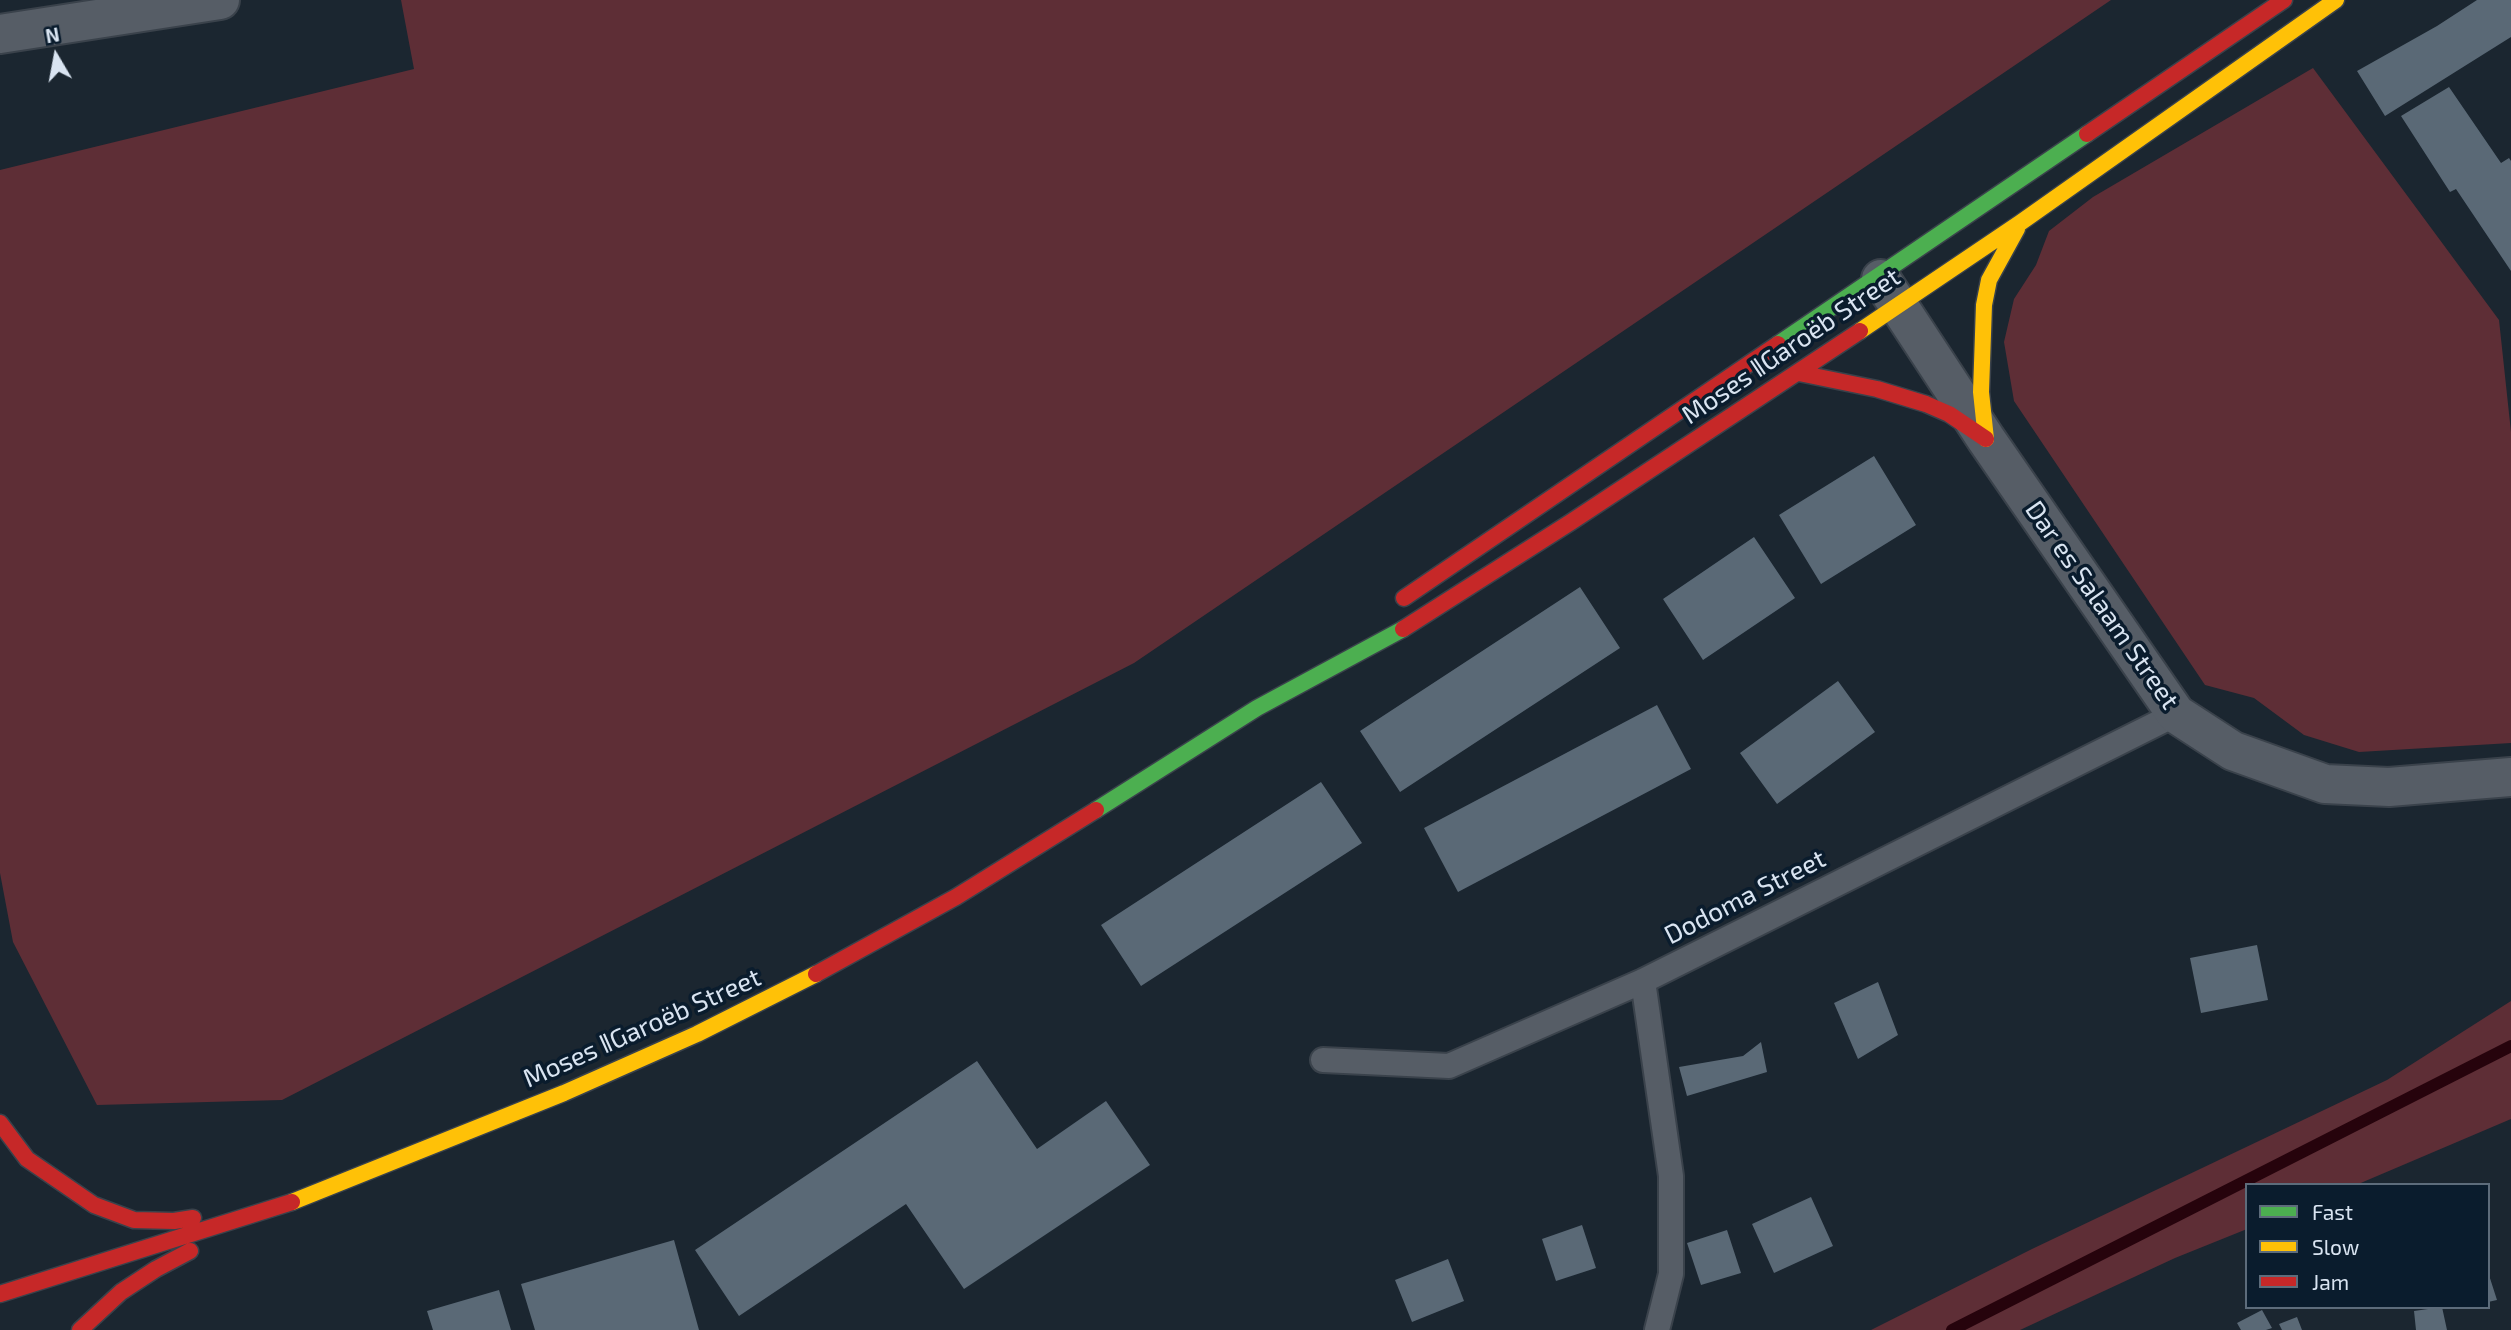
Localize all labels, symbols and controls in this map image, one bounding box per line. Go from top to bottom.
north arrow [21,21,91,91]
text: N [44,22,61,47]
street label: Moses ǁGaroëb Street [1676,261,1906,431]
street label: Dar es Salaam Street [2018,495,2186,715]
street label: Dodoma Street [1659,843,1831,951]
street label: Moses ǁGaroëb Street [518,962,766,1094]
legend [2245,1183,2490,1309]
text: Fast [2312,1199,2353,1224]
text: Slow [2312,1234,2359,1259]
text: Jam [2312,1269,2349,1294]

